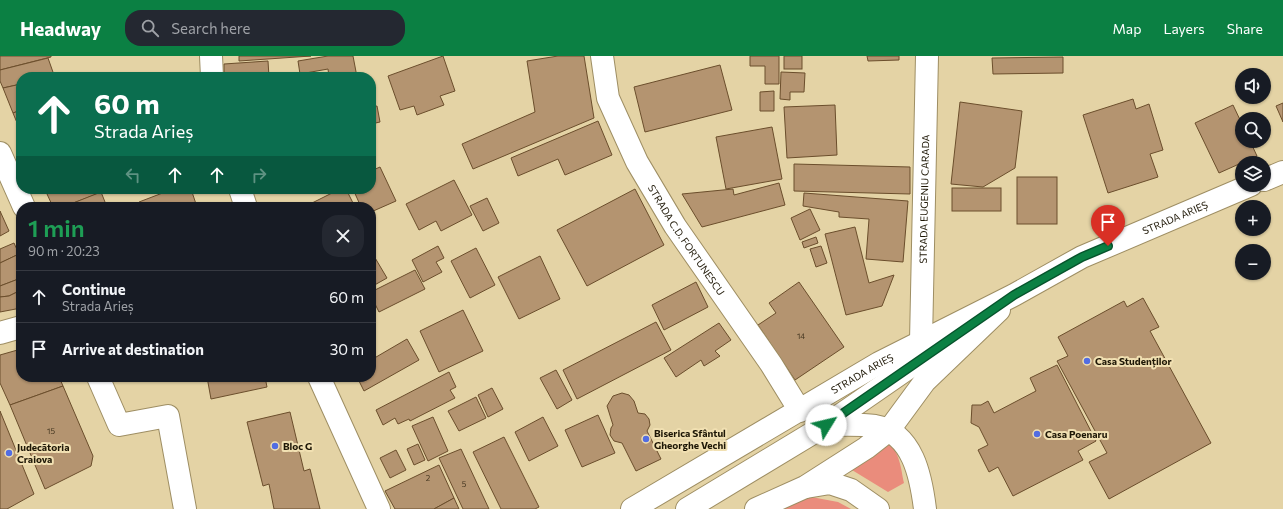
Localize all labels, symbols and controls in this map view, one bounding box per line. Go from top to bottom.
search box [125,10,405,46]
text: Headway [20,17,101,40]
icon: search [139,17,161,39]
text: Search here [171,19,251,37]
text: Map [1113,20,1141,37]
text: Layers [1163,20,1205,37]
text: Share [1227,20,1263,37]
map controls [1235,68,1271,280]
button: sound [1235,68,1271,104]
text: 60 m [94,86,160,120]
icon: ahead [28,88,80,140]
button: search [1235,112,1271,148]
text: Strada Arieș [94,120,193,142]
street label: STRADA EUGENIU CARADA [917,134,931,264]
button: layers [1235,156,1271,192]
icon: left [122,164,144,186]
icon: ahead [164,164,186,186]
icon: ahead [206,164,228,186]
icon: right [248,164,270,186]
street label: STRADA C.D. FORTUNESCU [646,182,727,297]
street label: STRADA ARIEȘ [1140,198,1210,237]
button: + [1235,200,1271,236]
pin [1091,205,1125,246]
icon: arrive [1097,211,1119,233]
text: 1 min [28,213,85,242]
button: close [322,215,364,257]
text: 90 m · 20:23 [28,243,100,259]
button: − [1235,244,1271,280]
text: Continue [62,280,126,298]
icon: ahead [28,286,50,308]
text: 60 m [329,288,364,306]
text: Strada Arieș [62,298,134,314]
house number: 14 [797,331,805,341]
icon: arrive [28,338,50,360]
text: Arrive at destination [62,340,204,358]
text: 30 m [330,340,364,358]
street label: STRADA ARIEȘ [829,351,896,396]
place label: Casa Studenților [1095,355,1172,368]
marker: Casa Studenților [1082,356,1092,366]
position arrow [805,404,847,446]
house number: 15 [47,426,55,436]
place label: Biserica Sfântul Gheorghe Vechi [654,427,726,451]
place label: Casa Poenaru [1045,428,1108,440]
marker: Casa Poenaru [1032,429,1042,439]
marker: Biserica Sfântul Gheorghe Vechi [641,434,651,444]
place label: Bloc G [283,440,312,452]
place label: Judecătoria Craiova [17,441,69,465]
marker: Bloc G [270,441,280,451]
marker: Judecătoria Craiova [4,448,14,458]
house number: 2 [426,473,431,483]
house number: 5 [462,479,467,489]

